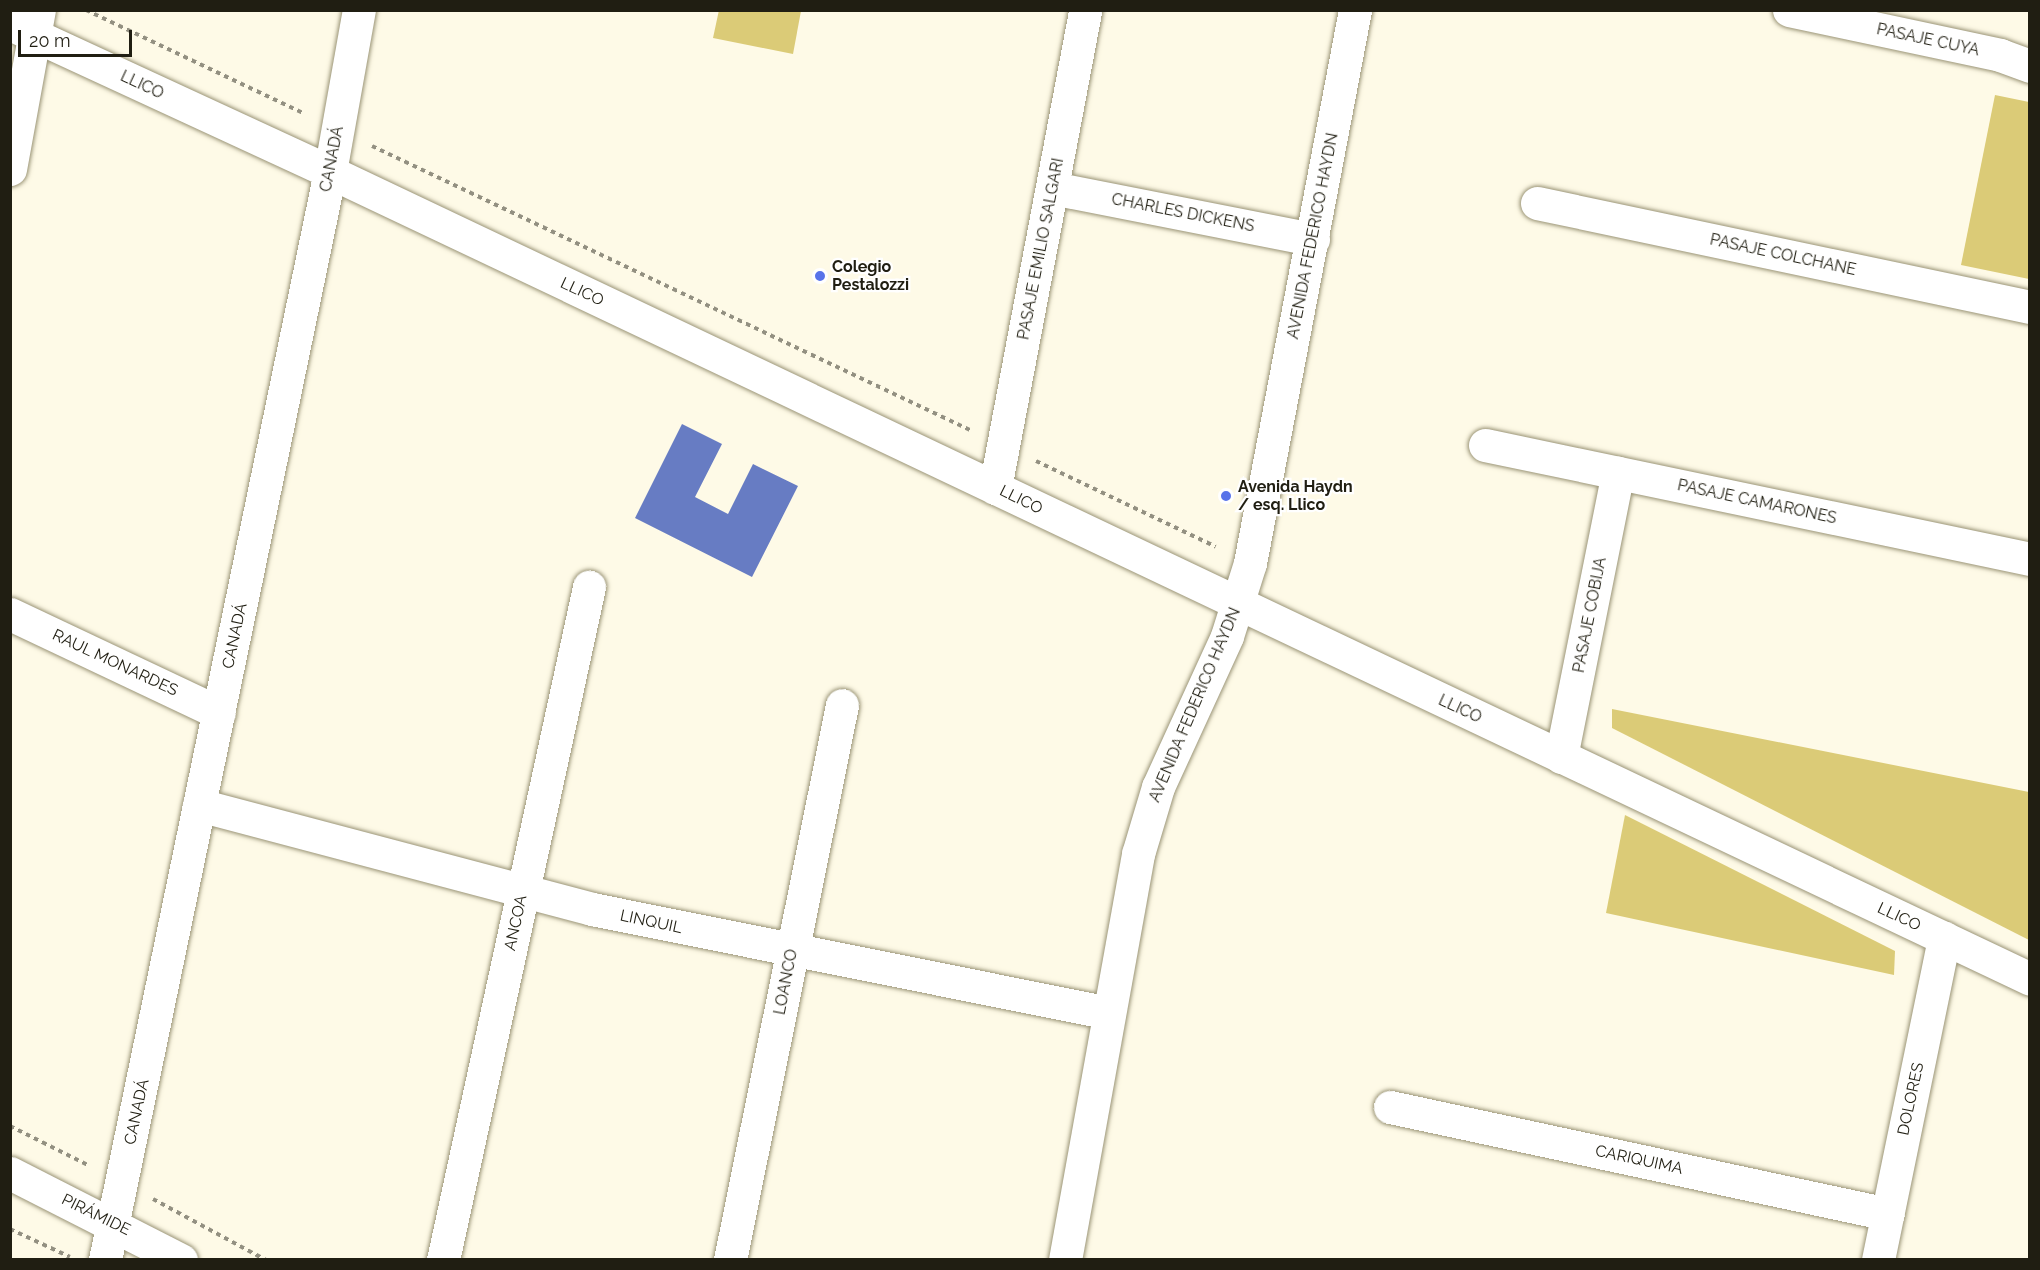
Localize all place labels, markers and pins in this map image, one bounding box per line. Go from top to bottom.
place label: Colegio Pestalozzi [832,257,909,295]
marker: Colegio Pestalozzi [813,269,827,283]
place label: Avenida Haydn / esq. Llico [1238,477,1353,515]
marker: Avenida Haydn / esq. Llico [1219,489,1233,503]

